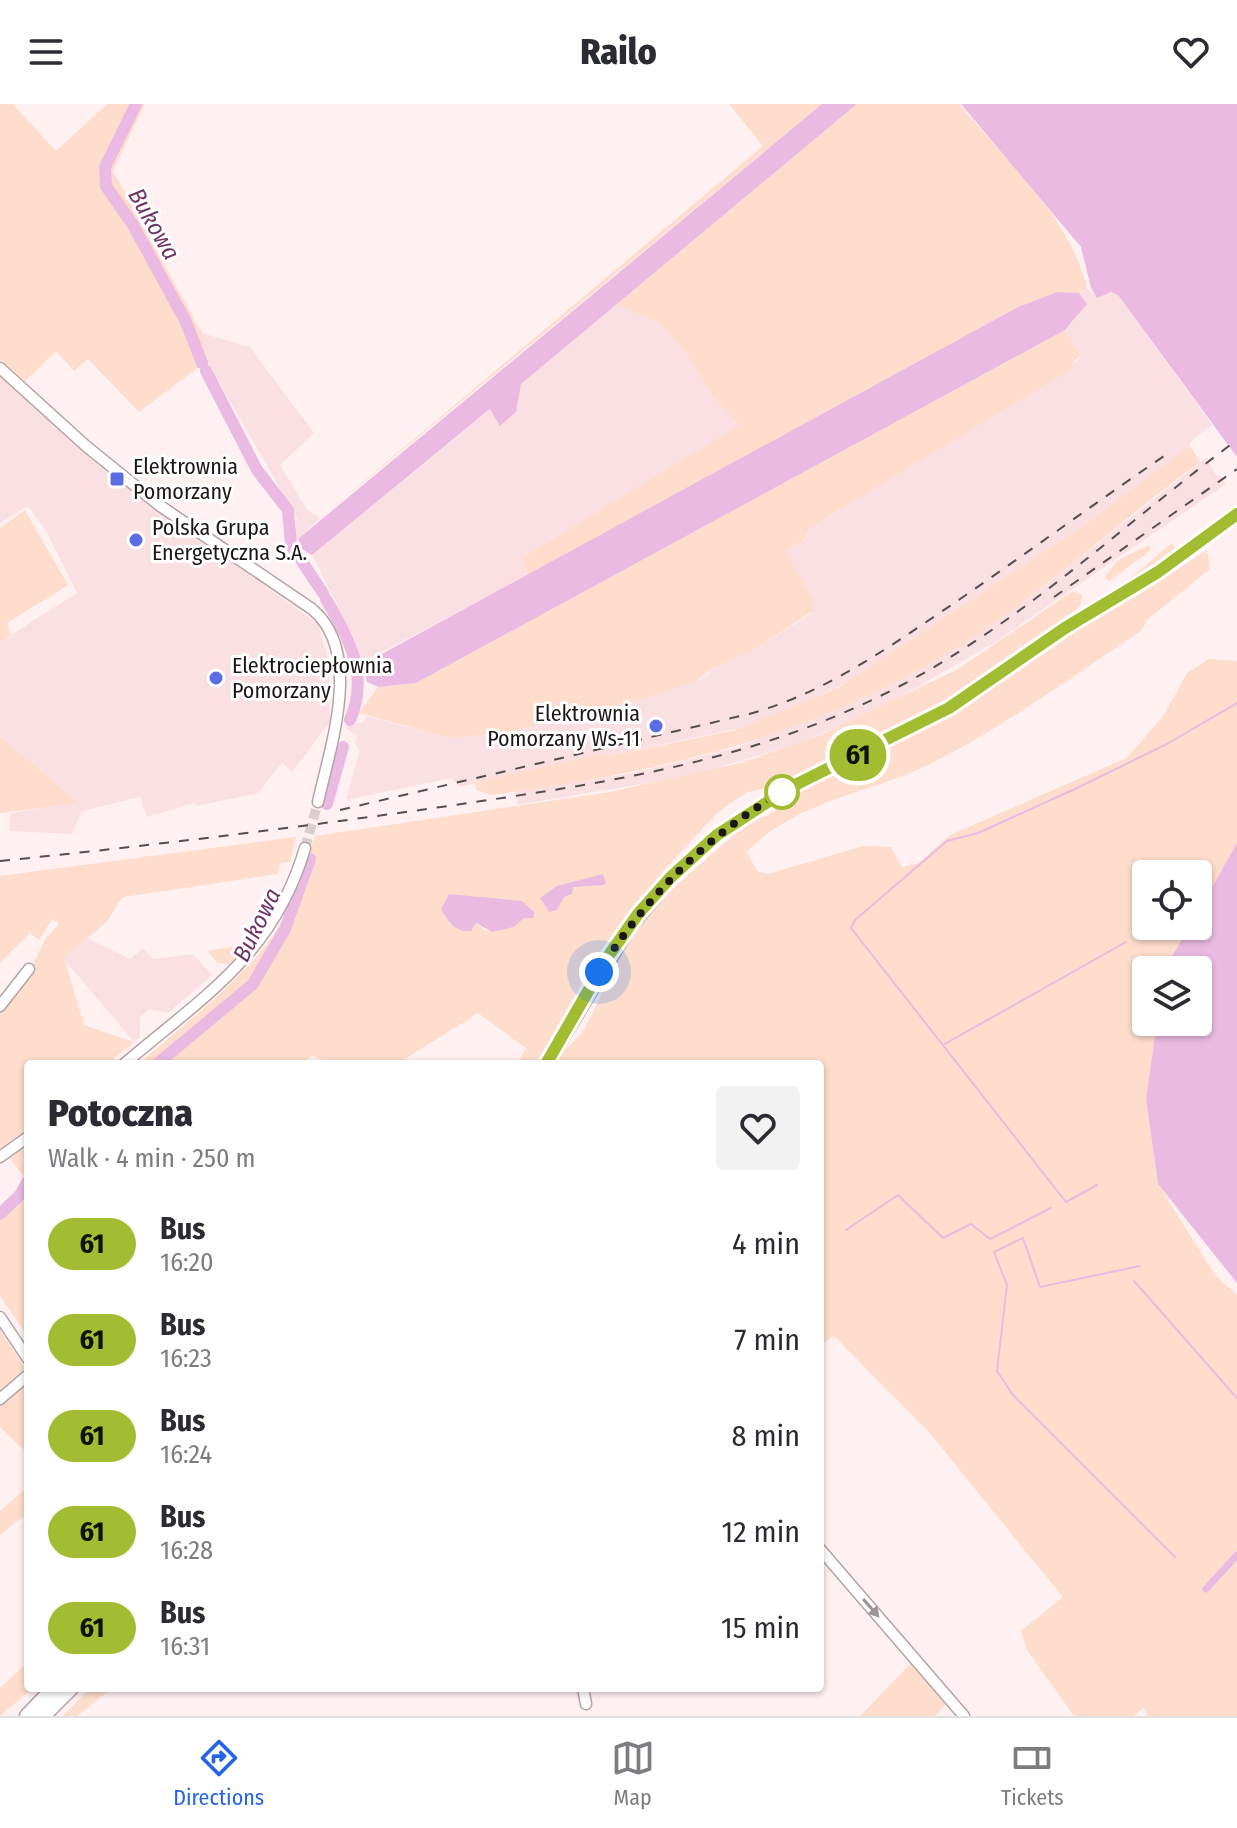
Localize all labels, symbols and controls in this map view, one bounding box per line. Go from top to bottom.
icon: menu [24,30,68,74]
text: Railo [580,30,657,74]
icon: heart [1169,30,1213,74]
water label: Bukowa [122,183,186,265]
place label: Elektrownia Pomorzany [133,453,238,505]
marker: Elektrownia Pomorzany [108,470,126,488]
place label: Polska Grupa Energetyczna S.A. [152,514,307,566]
marker: Polska Grupa Energetyczna S.A. [127,531,145,549]
place label: Elektrociepłownia Pomorzany [232,652,392,704]
marker: Elektrociepłownia Pomorzany [207,669,225,687]
place label: Elektrownia Pomorzany Ws-11 [487,700,640,752]
marker: Elektrownia Pomorzany Ws-11 [647,717,665,735]
line badge: 61 [822,729,894,781]
text: 61 [845,738,871,771]
unlabelled marker [765,775,799,809]
map controls [1132,860,1212,1036]
button: locate [1132,860,1212,940]
water label: Bukowa [227,884,287,966]
your location [579,952,619,992]
button: layers [1132,956,1212,1036]
button: heart [716,1086,800,1170]
text: Potoczna [48,1090,193,1136]
text: Walk · 4 min · 250 m [48,1143,256,1174]
text: Bus [160,1211,205,1247]
text: 4 min [732,1226,800,1262]
text: 61 [79,1227,105,1260]
text: 16:20 [160,1247,214,1278]
text: Bus [160,1307,205,1343]
text: 7 min [734,1322,800,1358]
text: 61 [79,1323,105,1356]
text: 16:23 [160,1343,212,1374]
text: Bus [160,1403,205,1439]
text: 8 min [732,1418,800,1454]
text: 61 [79,1419,105,1452]
text: 16:24 [160,1439,212,1470]
text: Bus [160,1499,205,1535]
text: 12 min [722,1514,800,1550]
text: 61 [79,1515,105,1548]
text: 16:28 [160,1535,213,1566]
text: Bus [160,1595,205,1631]
one-way arrow [862,1597,879,1617]
text: 15 min [721,1610,800,1646]
text: 61 [79,1611,105,1644]
text: 16:31 [160,1631,210,1662]
tab: Directions [173,1736,264,1811]
tab: Map [611,1736,655,1811]
tab: Tickets [1001,1736,1064,1811]

